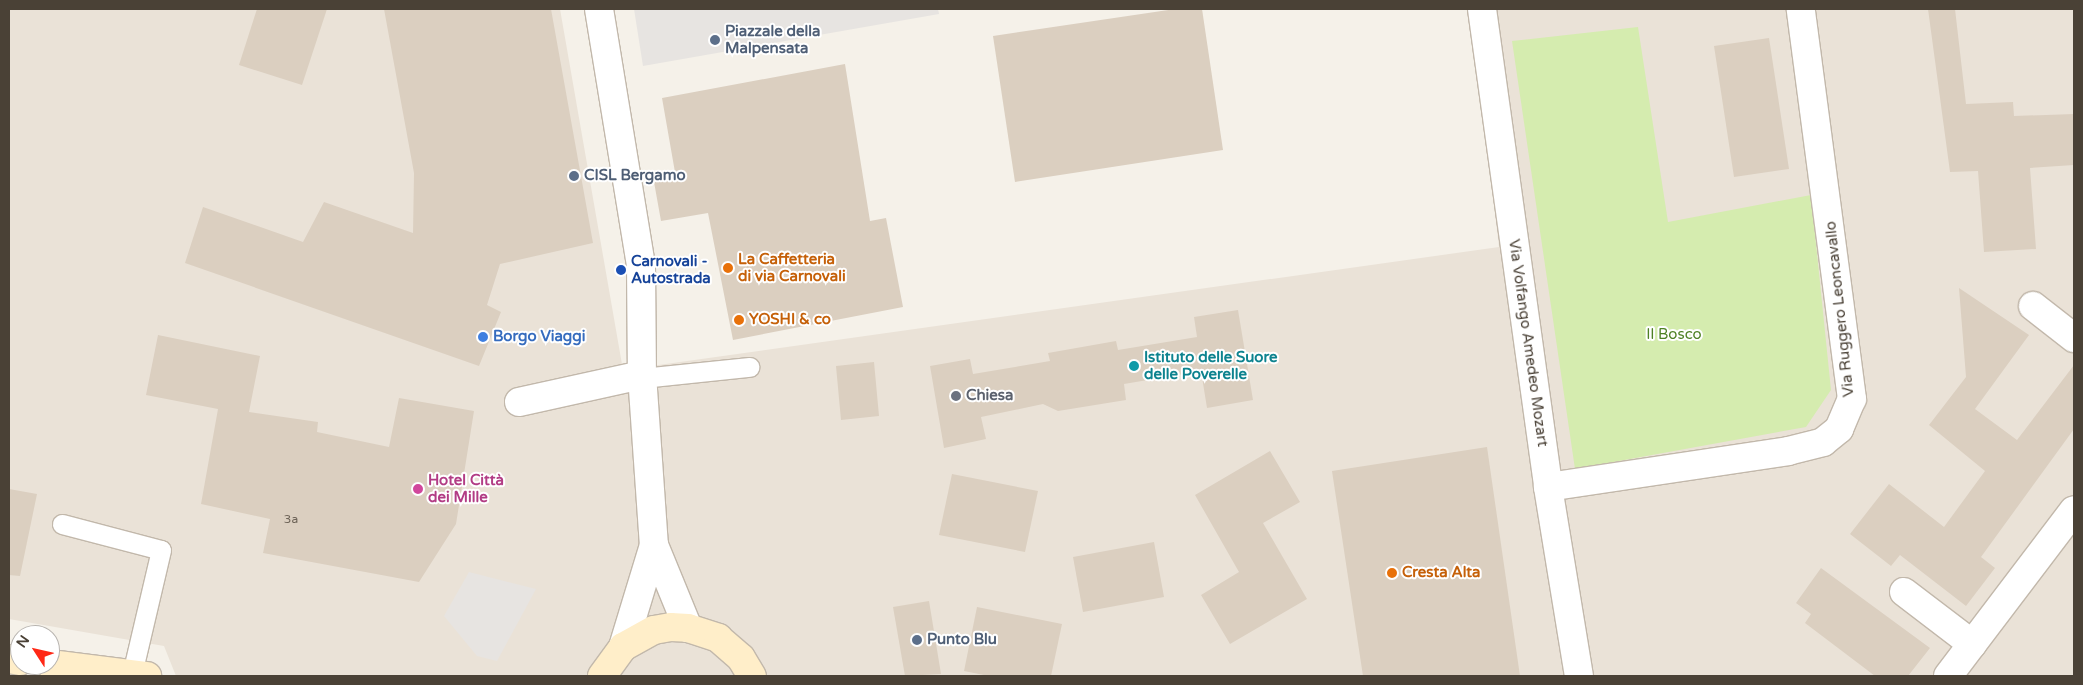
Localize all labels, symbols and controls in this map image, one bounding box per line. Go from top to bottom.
place label: Piazzale della Malpensata [725,22,820,57]
marker: Piazzale della Malpensata [709,34,721,46]
place label: CISL Bergamo [584,167,686,185]
marker: CISL Bergamo [568,170,580,182]
street label: Via Ruggero Leoncavallo [1822,220,1858,398]
street label: Via Volfango Amedeo Mozart [1505,238,1551,448]
place label: La Caffetteria di via Carnovali [738,250,846,285]
place label: Carnovali - Autostrada [631,252,711,287]
marker: La Caffetteria di via Carnovali [722,262,734,274]
marker: Carnovali - Autostrada [615,264,627,276]
place label: YOSHI & co [749,311,831,329]
marker: YOSHI & co [733,314,745,326]
park label: Il Bosco [1646,326,1702,344]
place label: Borgo Viaggi [493,328,586,346]
marker: Borgo Viaggi [477,331,489,343]
place label: Istituto delle Suore delle Poverelle [1144,348,1277,383]
marker: Istituto delle Suore delle Poverelle [1128,360,1140,372]
place label: Chiesa [966,387,1013,405]
marker: Chiesa [950,390,962,402]
place label: Hotel Città dei Mille [428,471,504,506]
marker: Hotel Città dei Mille [412,483,424,495]
house number: 3a [284,513,298,527]
place label: Cresta Alta [1402,564,1481,582]
marker: Cresta Alta [1386,567,1398,579]
north arrow [10,625,60,675]
place label: Punto Blu [927,631,997,649]
text: N [13,632,33,651]
marker: Punto Blu [911,634,923,646]

